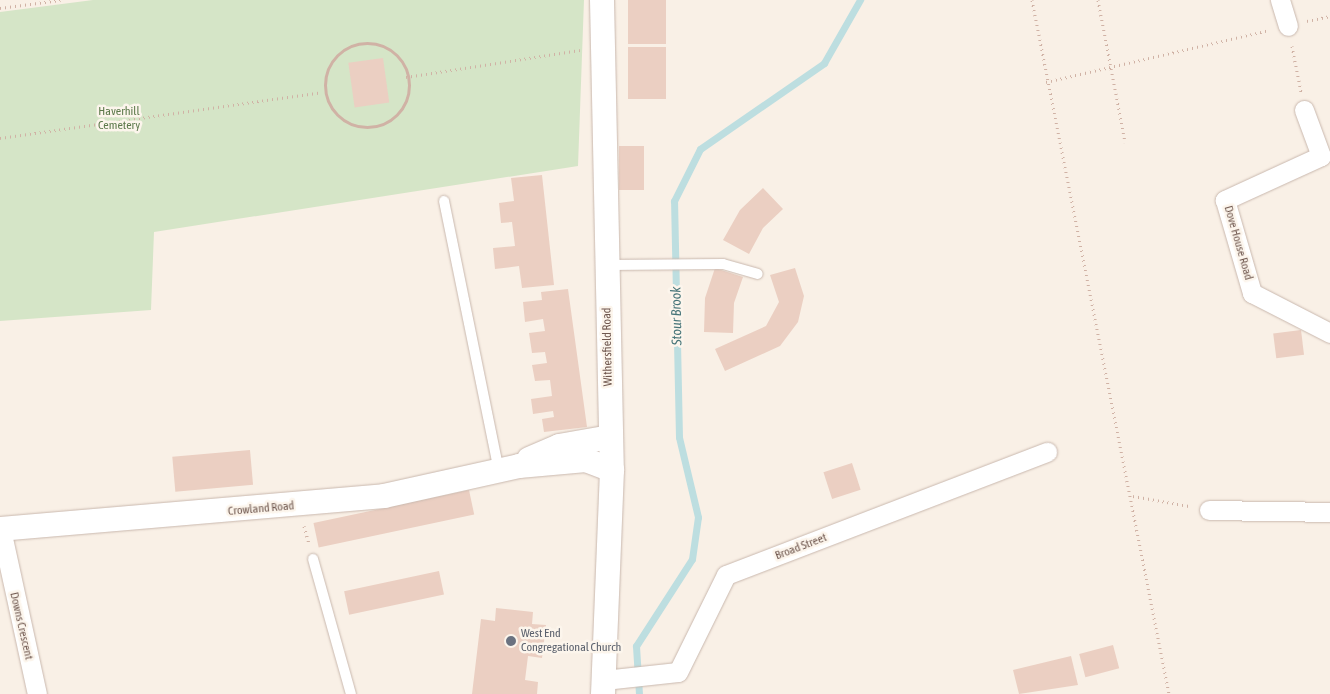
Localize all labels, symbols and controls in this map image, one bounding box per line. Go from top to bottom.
park label: Haverhill Cemetery [98,105,140,133]
street label: Dove House Road [1220,204,1256,282]
water label: Stour Brook [667,286,685,346]
street label: Withersfield Road [600,307,616,387]
street label: Crowland Road [227,499,295,519]
street label: Broad Street [773,531,829,563]
street label: Downs Crescent [6,591,36,661]
place label: West End Congregational Church [521,627,621,655]
marker: West End Congregational Church [505,635,517,647]

